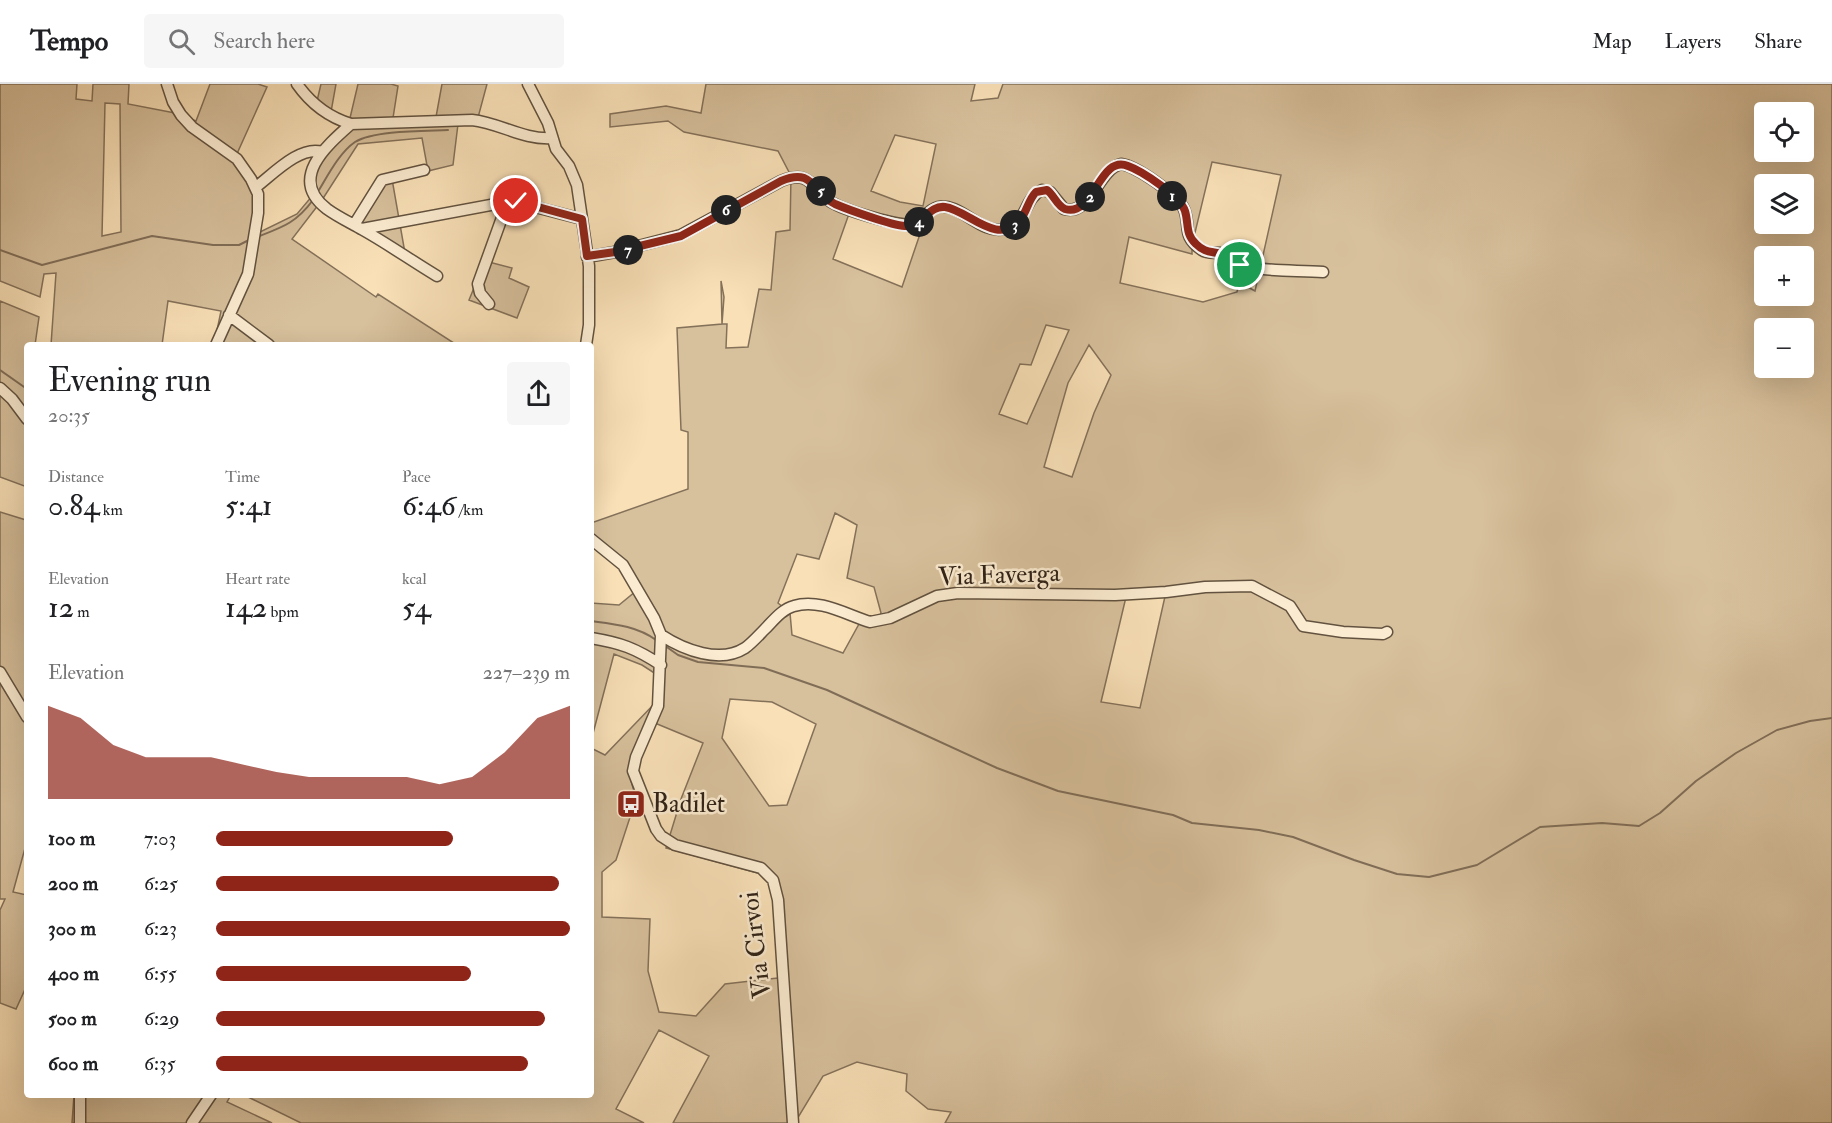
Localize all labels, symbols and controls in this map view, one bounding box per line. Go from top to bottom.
search box [144,14,564,68]
text: Tempo [30,24,108,59]
icon: search [165,25,198,58]
text: Search here [213,27,315,55]
text: Map [1592,28,1632,55]
text: Layers [1665,28,1721,55]
text: Share [1754,28,1802,55]
map controls [1754,102,1814,378]
button: locate [1754,102,1814,162]
button: layers [1754,174,1814,234]
pin [490,175,541,226]
pin: 5 [806,176,836,206]
text: 5 [817,181,825,201]
pin: 1 [1157,181,1187,211]
pin: 2 [1075,182,1105,212]
icon: check [499,184,532,217]
text: 1 [1169,186,1175,206]
text: 2 [1086,187,1094,207]
pin: 6 [711,195,741,225]
text: 6 [722,200,730,220]
pin: 4 [904,207,934,237]
pin: 3 [1000,210,1030,240]
text: 4 [915,212,923,232]
text: 3 [1012,215,1018,235]
pin: 7 [613,235,643,265]
pin [1214,239,1265,290]
text: 7 [624,240,632,260]
button: + [1754,246,1814,306]
icon: arrive [1223,248,1256,281]
button: − [1754,318,1814,378]
text: Evening run [48,360,211,401]
button: share [507,362,570,425]
text: 20:35 [48,403,90,428]
text: Distance [48,467,104,487]
text: Time [225,467,260,487]
text: Pace [402,467,431,487]
text: 0.84 [48,487,99,524]
text: 5:41 [225,487,273,524]
text: 6:46 [402,487,456,524]
text: km [99,500,123,520]
text: /km [456,500,483,520]
street label: Via Faverga [937,557,1061,593]
text: Elevation [48,569,109,589]
text: Heart rate [225,569,290,589]
text: kcal [402,569,427,589]
text: 12 [48,589,74,626]
text: 142 [225,589,267,626]
text: 54 [402,589,431,626]
text: m [74,602,90,622]
text: bpm [267,602,299,622]
text: Elevation [48,660,124,685]
text: 227–239 m [483,660,570,685]
bus stop icon: Badilet [615,788,647,820]
place label: Badilet [652,788,725,820]
text: 100 m [48,826,95,851]
text: 7:03 [144,826,176,851]
text: 200 m [48,871,98,896]
text: 6:25 [144,871,178,896]
street label: Via Cirvoi [734,890,778,1000]
text: 300 m [48,916,96,941]
text: 6:23 [144,916,177,941]
text: 400 m [48,961,99,986]
text: 6:55 [144,961,177,986]
text: 500 m [48,1006,97,1031]
text: 6:29 [144,1006,179,1031]
text: 600 m [48,1051,98,1076]
text: 6:35 [144,1051,176,1076]

